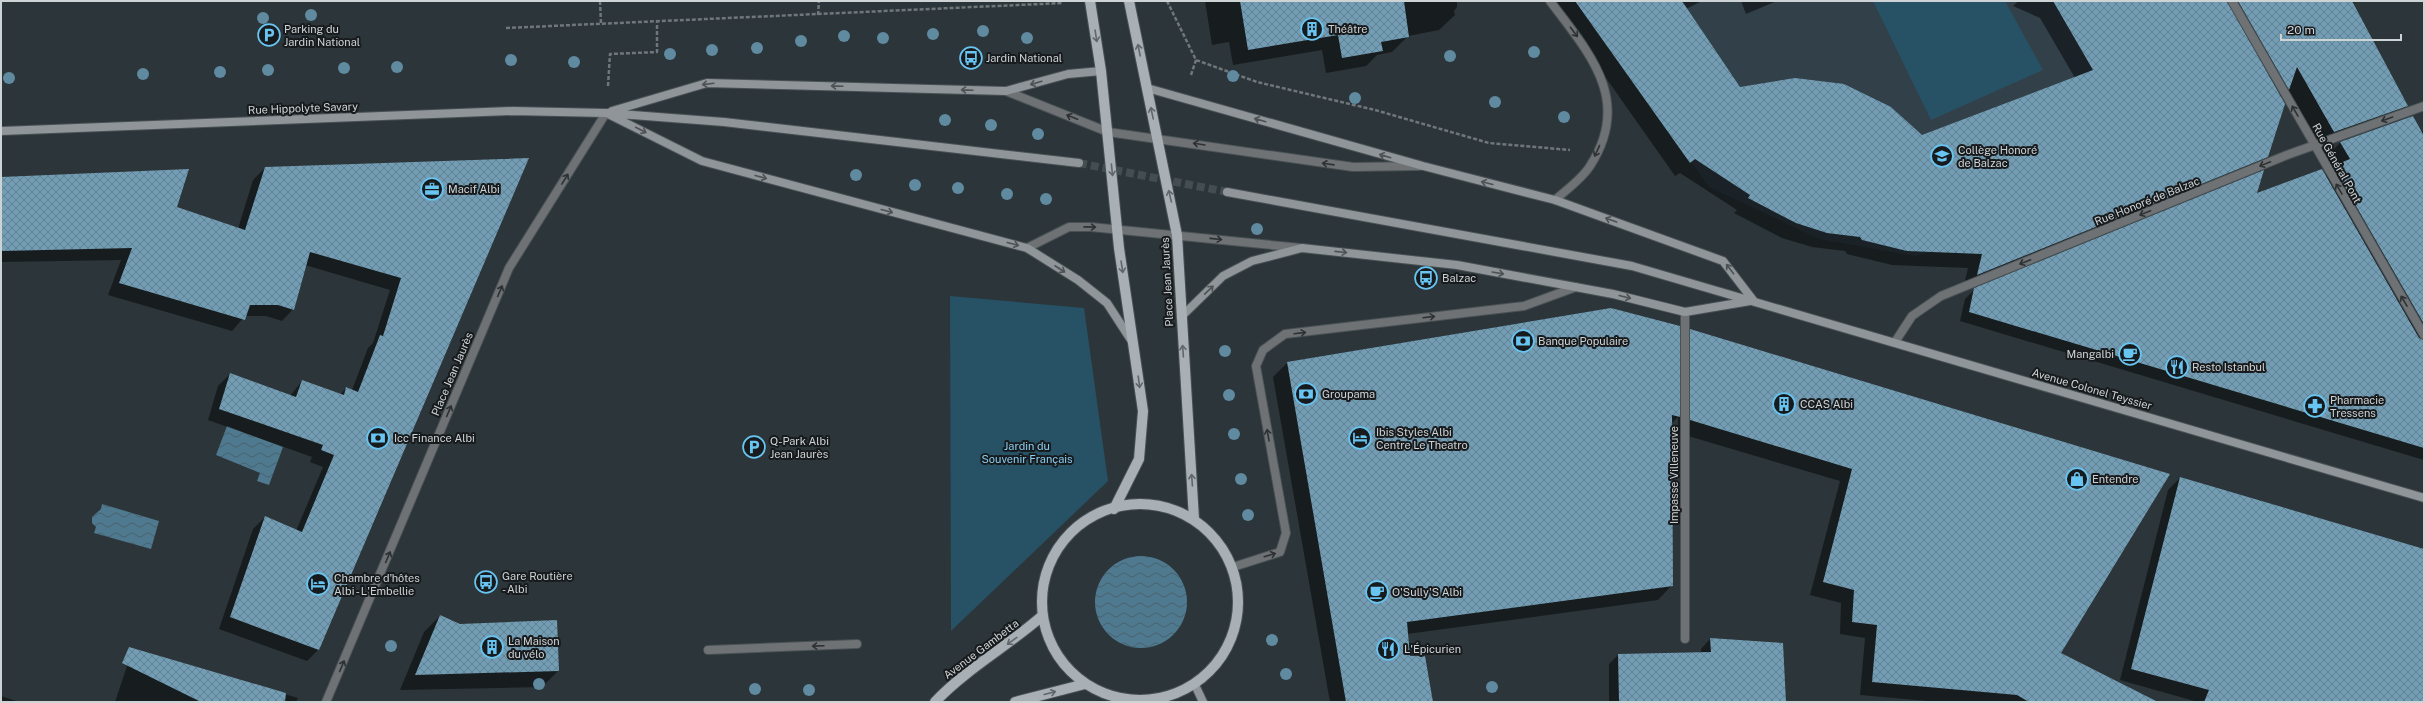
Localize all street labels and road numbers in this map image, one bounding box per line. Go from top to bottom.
street label: Rue Hippolyte Savary [248,100,358,116]
street label: Rue Général Pont [2310,121,2364,205]
street label: Rue Honoré de Balzac [2093,174,2201,228]
street label: Place Jean Jaurès [1159,237,1175,327]
street label: Place Jean Jaurès [429,330,475,418]
street label: Avenue Colonel Teyssier [2031,366,2153,412]
street label: Impasse Villeneuve [1668,426,1680,524]
street label: Avenue Gambetta [941,617,1021,681]

